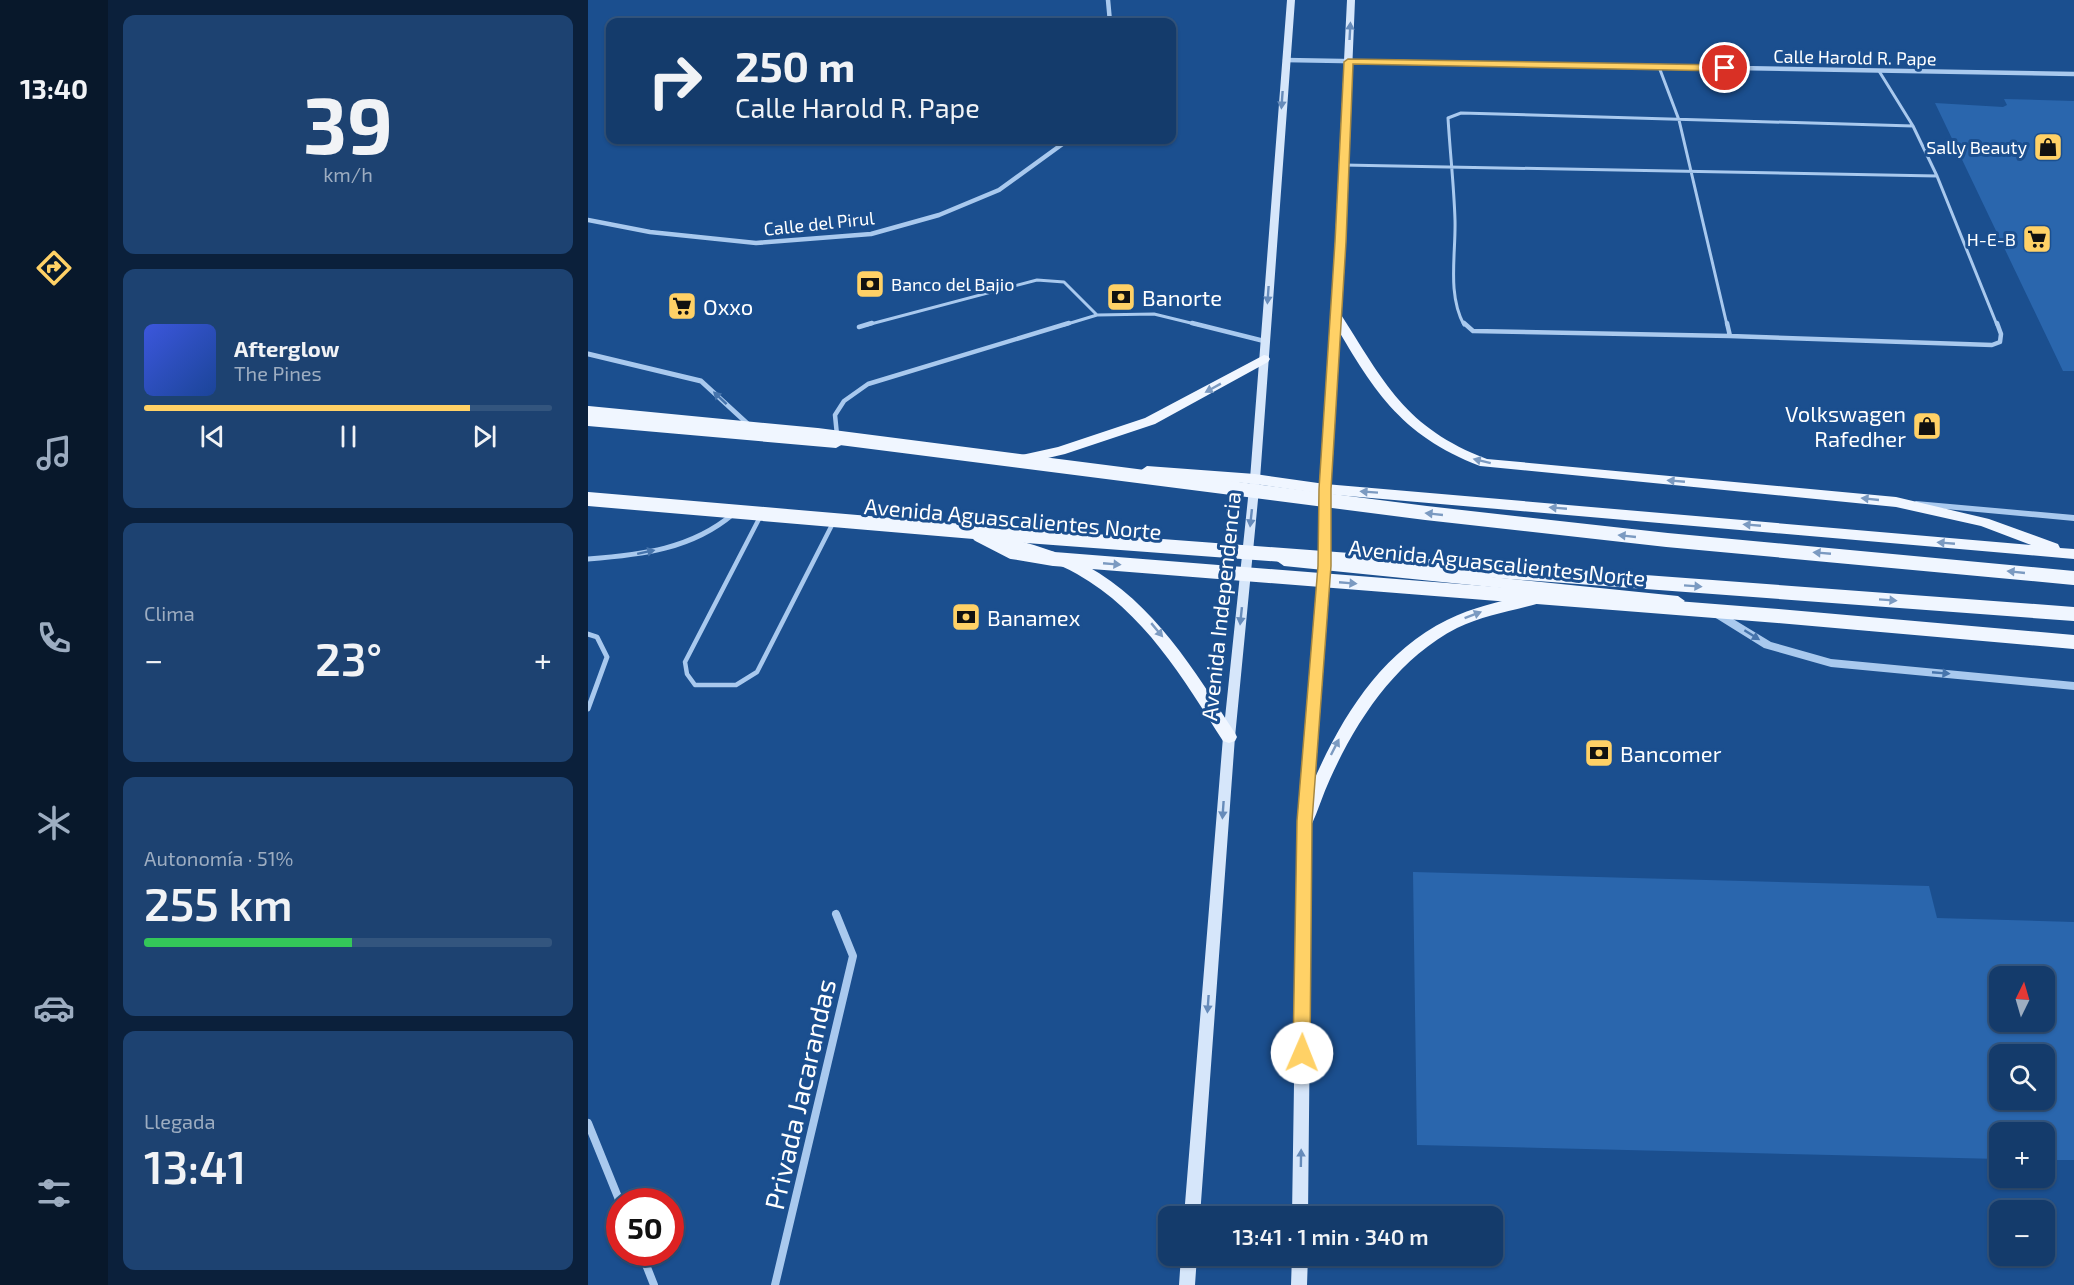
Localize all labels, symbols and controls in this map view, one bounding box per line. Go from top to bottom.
one-way arrow [1345,21,1354,40]
text: 250 m [735,40,855,90]
icon: right [636,42,714,120]
pin [1699,42,1750,93]
street label: Calle Harold R. Pape [1773,45,1937,69]
icon: arrive [1708,51,1741,84]
text: 13:40 [20,72,88,104]
text: 39 [303,76,393,170]
text: Calle Harold R. Pape [735,91,980,123]
one-way arrow [1277,91,1287,110]
shop icon: Sally Beauty [2032,131,2064,163]
place label: Sally Beauty [1926,136,2027,158]
text: km/h [323,162,373,186]
street label: Calle del Pirul [762,206,876,240]
supermarket icon: H-E-B [2021,223,2053,255]
place label: H-E-B [1967,228,2016,250]
icon: directions [33,247,75,289]
bank icon: Banco del Bajio [854,268,886,300]
place label: Banco del Bajio [891,273,1015,295]
bank icon: Banorte [1105,281,1137,313]
place label: Banorte [1142,284,1222,310]
one-way arrow [1263,285,1273,304]
supermarket icon: Oxxo [666,290,698,322]
place label: Oxxo [703,293,753,319]
text: Afterglow [234,335,339,361]
text: The Pines [234,361,322,385]
one-way arrow [1204,383,1221,393]
one-way arrow [713,392,728,405]
place label: Volkswagen Rafedher [1785,400,1906,451]
shop icon: Volkswagen Rafedher [1911,410,1943,442]
icon: previous [196,420,229,453]
icon: pause [332,420,365,453]
icon: next [468,420,501,453]
icon: music [33,432,75,474]
one-way arrow [1473,455,1491,465]
one-way arrow [1666,476,1685,486]
one-way arrow [1360,488,1379,497]
street label: Avenida Independencia [1195,490,1245,722]
street label: Avenida Aguascalientes Norte [863,492,1163,544]
one-way arrow [1860,494,1879,504]
one-way arrow [1548,503,1567,513]
one-way arrow [1246,509,1256,528]
one-way arrow [1424,509,1443,519]
one-way arrow [1742,520,1761,530]
one-way arrow [1618,531,1637,540]
street label: Avenida Aguascalientes Norte [1347,533,1647,591]
one-way arrow [1937,538,1956,548]
one-way arrow [637,546,655,556]
one-way arrow [1812,549,1831,558]
one-way arrow [1103,560,1122,569]
one-way arrow [2006,567,2025,577]
one-way arrow [1339,579,1358,588]
one-way arrow [1684,581,1703,591]
one-way arrow [1878,596,1897,605]
text: Clima [144,601,195,625]
bank icon: Banamex [950,601,982,633]
place label: Banamex [987,604,1081,630]
one-way arrow [1236,606,1246,625]
one-way arrow [1464,610,1482,620]
icon: phone [33,617,75,659]
one-way arrow [1150,622,1163,638]
one-way arrow [1744,629,1760,640]
text: 23° [315,631,382,685]
text: − [144,639,163,679]
text: + [534,639,552,679]
one-way arrow [1932,668,1951,678]
bank icon: Bancomer [1583,737,1615,769]
one-way arrow [1330,739,1340,756]
place label: Bancomer [1620,740,1722,766]
one-way arrow [1218,800,1228,819]
icon: climate [33,802,75,844]
text: Autonomía · 51% [144,846,293,870]
text: 255 km [144,876,292,930]
north arrow [1989,966,2055,1032]
map controls [1989,966,2055,1266]
street label: Privada Jacarandas [757,976,841,1212]
icon: car [33,987,75,1029]
one-way arrow [1203,995,1213,1014]
position arrow [1270,1021,1334,1085]
button: search [1989,1044,2055,1110]
text: Llegada [144,1109,215,1133]
button: + [1989,1122,2055,1188]
text: 13:41 [144,1139,246,1193]
one-way arrow [1296,1149,1306,1168]
icon: filters [33,1172,75,1214]
speed limit sign: 50 [606,1188,684,1266]
button: − [1989,1200,2055,1266]
text: 13:41 · 1 min · 340 m [1232,1223,1429,1249]

